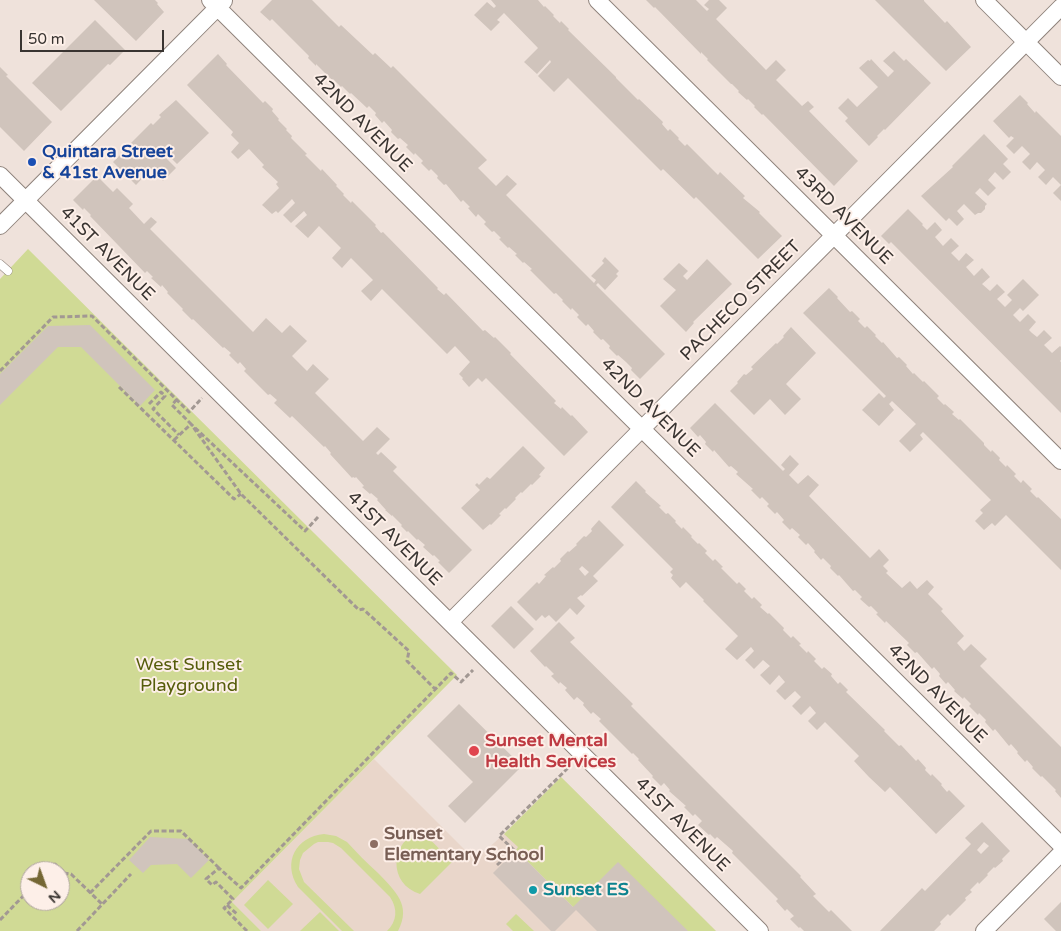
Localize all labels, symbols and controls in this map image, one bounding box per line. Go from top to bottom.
scale bar [22,20,166,52]
text: 50 m [28,30,65,48]
street label: 42ND AVENUE [308,69,416,177]
place label: Quintara Street & 41st Avenue [42,141,173,183]
marker: Quintara Street & 41st Avenue [26,156,38,168]
street label: 43RD AVENUE [789,162,897,270]
street label: 41ST AVENUE [55,202,159,306]
street label: PACHECO STREET [676,236,806,366]
street label: 42ND AVENUE [596,354,704,462]
street label: 41ST AVENUE [342,487,446,591]
street label: 42ND AVENUE [883,640,991,748]
park label: West Sunset Playground [136,654,242,696]
place label: Sunset Mental Health Services [485,730,616,772]
marker: Sunset Mental Health Services [467,744,481,758]
street label: 41ST AVENUE [630,773,734,877]
place label: Sunset Elementary School [384,823,544,866]
marker: Sunset Elementary School [368,838,380,850]
north arrow [20,861,70,911]
place label: Sunset ES [543,879,629,901]
marker: Sunset ES [527,884,539,896]
text: N [45,887,65,907]

